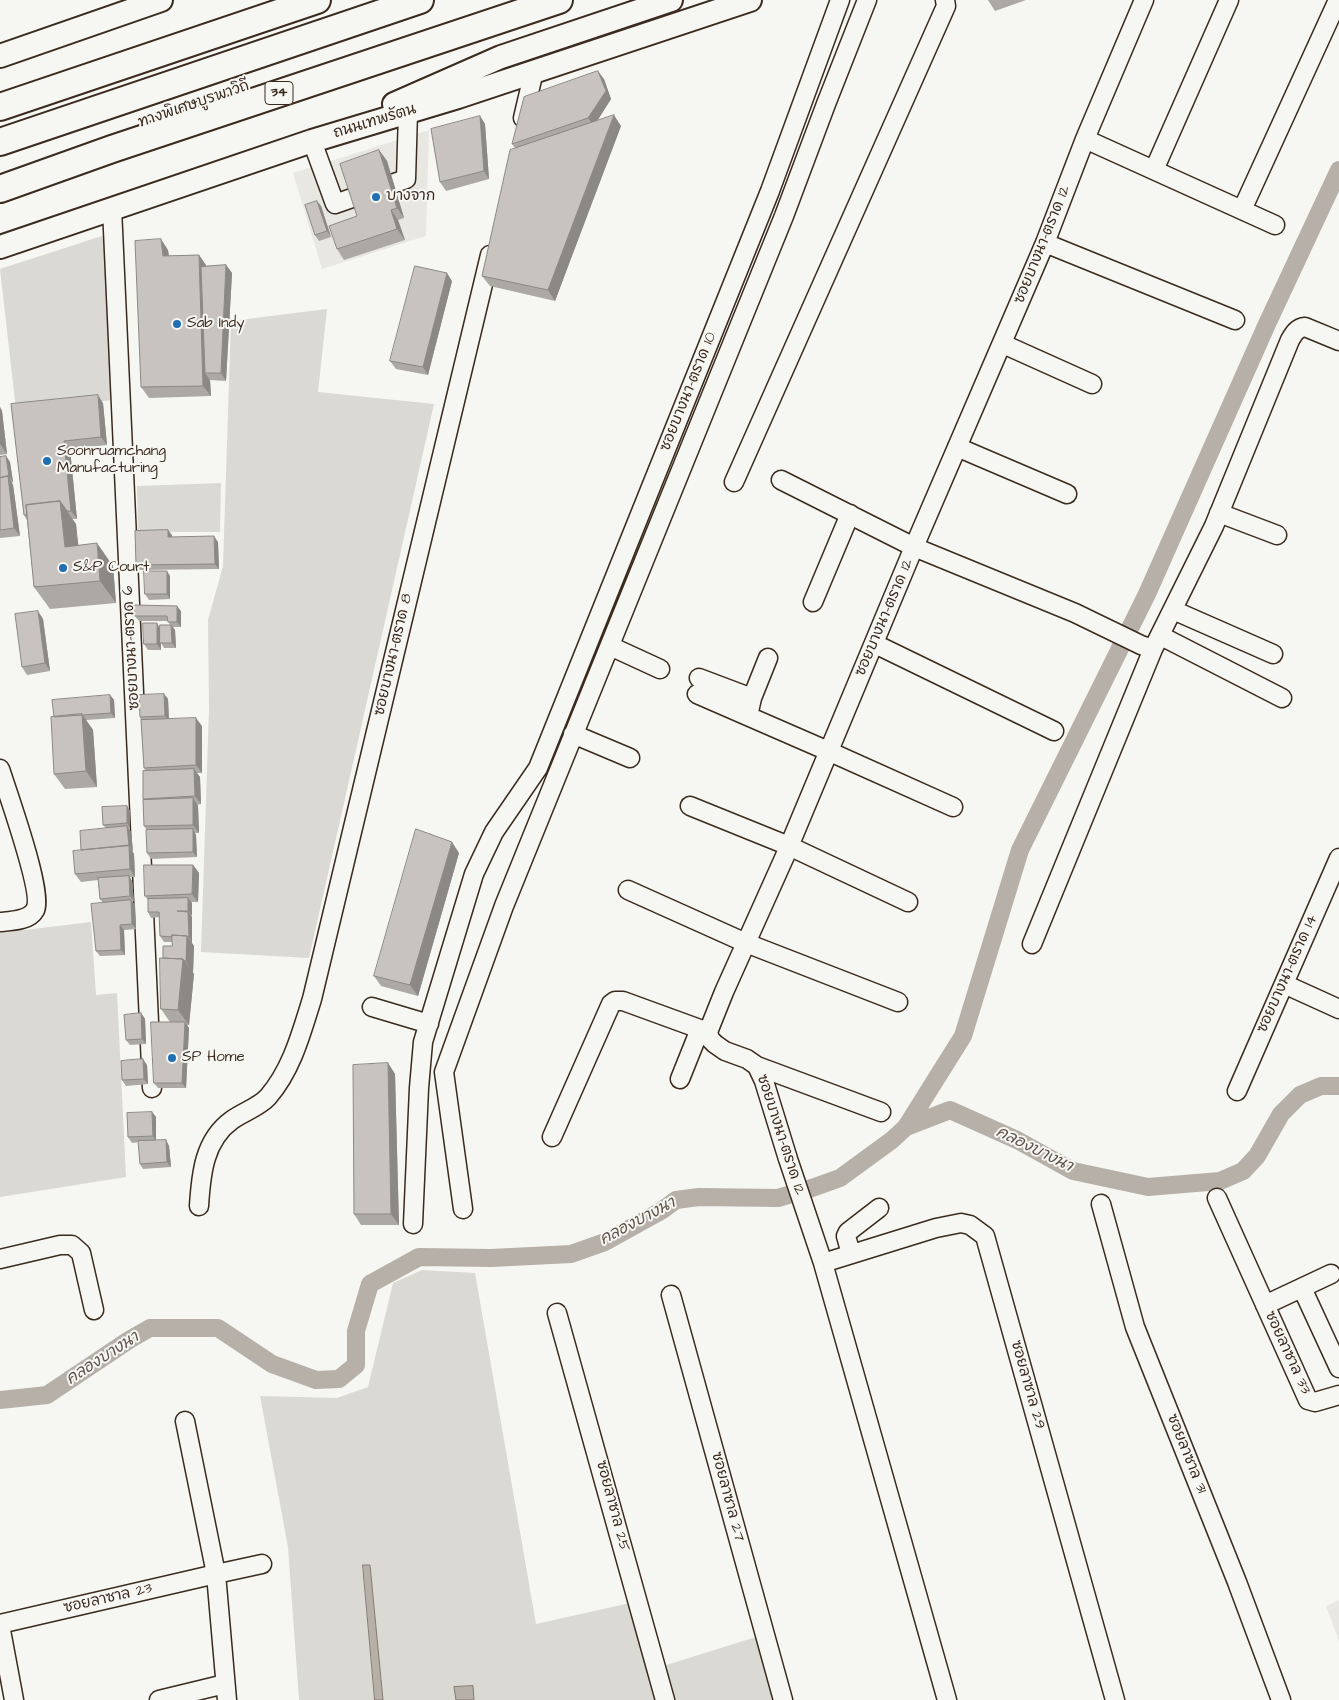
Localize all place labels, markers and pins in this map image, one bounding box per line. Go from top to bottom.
place label: บางจาก [386,188,435,206]
marker: บางจาก [370,191,382,203]
place label: Sab Indy [187,315,244,333]
marker: Sab Indy [171,318,183,330]
place label: Soonruamchang Manufacturing [57,443,166,478]
marker: Soonruamchang Manufacturing [41,455,53,467]
place label: S&P Court [73,559,149,577]
marker: S&P Court [57,562,69,574]
place label: SP Home [182,1049,245,1067]
marker: SP Home [166,1052,178,1064]

